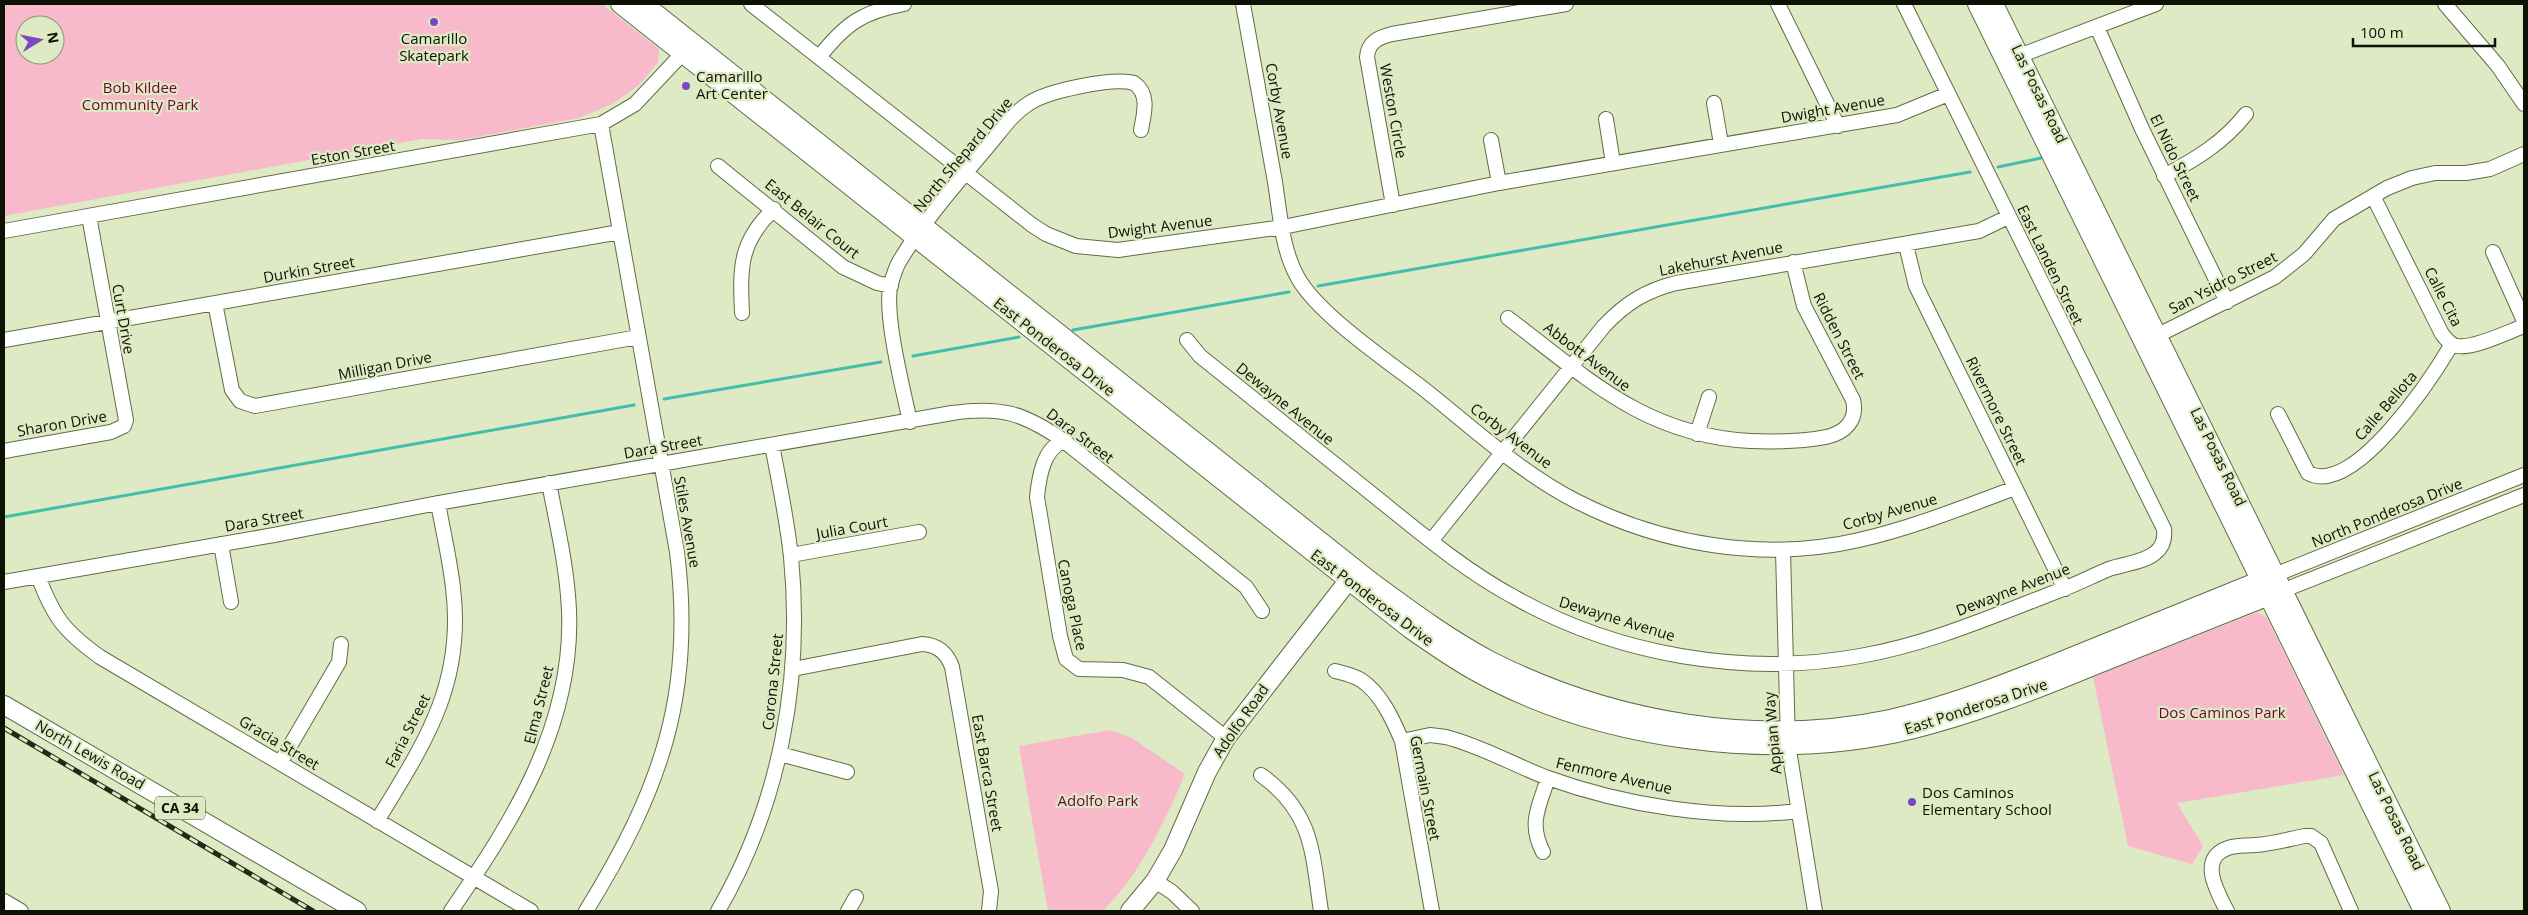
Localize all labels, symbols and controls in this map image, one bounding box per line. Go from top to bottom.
north arrow [15,15,65,65]
scale bar [2353,15,2496,47]
marker: Camarillo Skatepark [428,16,440,28]
text: 100 m [2360,22,2404,42]
place label: Camarillo Skatepark [399,28,469,65]
text: N [43,30,64,45]
street label: Las Posas Road [2007,41,2072,146]
street label: Corby Avenue [1262,61,1298,161]
street label: Weston Circle [1376,62,1412,160]
place label: Camarillo Art Center [696,66,768,103]
park label: Bob Kildee Community Park [82,77,198,114]
marker: Camarillo Art Center [680,80,692,92]
street label: Dwight Avenue [1779,89,1886,127]
street label: North Shepard Drive [908,93,1016,216]
street label: El Nido Street [2146,110,2206,205]
street label: Eston Street [309,135,396,169]
street label: East Belair Court [761,174,864,263]
street label: East Landen Street [2013,201,2089,328]
street label: Dwight Avenue [1106,210,1213,242]
street label: Lakehurst Avenue [1657,236,1784,280]
street label: San Ysidro Street [2165,246,2280,318]
street label: Durkin Street [261,251,356,287]
street label: Calle Cita [2420,263,2467,330]
street label: Curt Drive [108,282,140,355]
street label: Ridden Street [1809,289,1870,382]
street label: East Ponderosa Drive [990,292,1120,400]
street label: Abbott Avenue [1540,317,1635,395]
street label: Milligan Drive [336,346,433,384]
street label: Rivermore Street [1962,353,2032,468]
street label: Dewayne Avenue [1233,358,1339,449]
street label: Calle Bellota [2349,366,2421,444]
street label: Corby Avenue [1467,398,1557,473]
street label: Dara Street [1043,403,1118,467]
street label: Las Posas Road [2186,404,2251,509]
street label: Sharon Drive [15,405,108,441]
street label: Dara Street [622,429,704,463]
street label: North Ponderosa Drive [2308,473,2465,552]
street label: Stiles Avenue [670,474,706,569]
street label: Corby Avenue [1840,488,1939,534]
street label: Dara Street [223,502,305,536]
street label: Julia Court [813,511,889,543]
street label: East Ponderosa Drive [1307,544,1438,650]
street label: Canoga Place [1054,557,1092,652]
street label: Dewayne Avenue [1953,558,2072,620]
street label: Dewayne Avenue [1557,591,1678,645]
street label: Corona Street [757,633,787,731]
street label: Elma Street [519,663,557,746]
street label: East Ponderosa Drive [1902,673,2050,739]
street label: Adolfo Road [1208,680,1273,761]
street label: Faria Street [380,690,434,771]
street label: Appian Way [1758,691,1786,775]
park label: Dos Caminos Park [2158,702,2286,722]
street label: Gracia Street [236,710,323,774]
street label: East Barca Street [968,713,1008,833]
street label: North Lewis Road [32,715,149,794]
street label: Germain Street [1406,734,1446,842]
street label: Fenmore Avenue [1554,752,1674,798]
street label: Las Posas Road [2364,768,2429,873]
place label: Dos Caminos Elementary School [1922,782,2052,819]
park label: Adolfo Park [1058,790,1139,810]
road number: CA 34 [155,796,205,820]
marker: Dos Caminos Elementary School [1906,796,1918,808]

